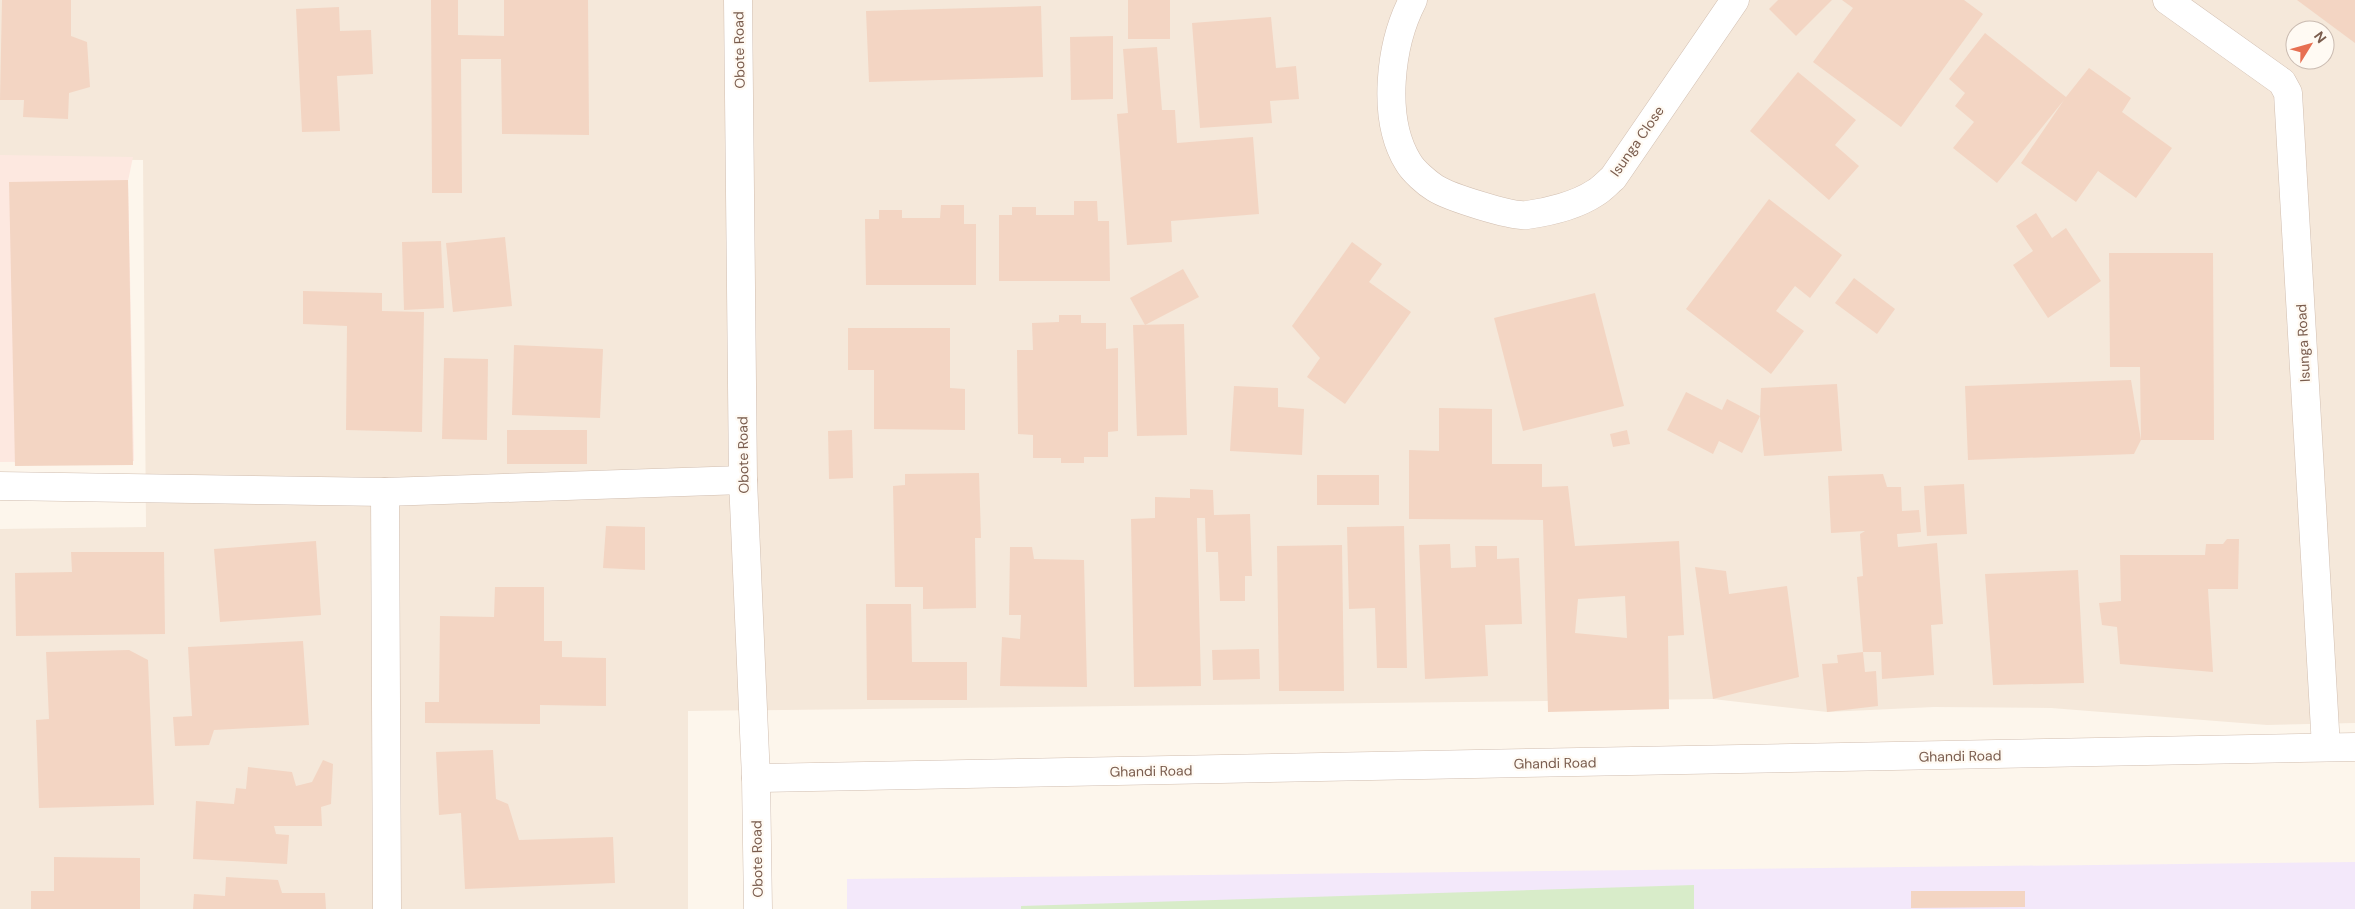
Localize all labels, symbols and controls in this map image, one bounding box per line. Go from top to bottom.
street label: Obote Road [729,11,749,89]
north arrow [2285,20,2335,70]
text: N [2310,28,2331,47]
street label: Isunga Close [1606,102,1668,180]
street label: Isunga Road [2292,304,2314,382]
street label: Obote Road [733,416,753,494]
street label: Ghandi Road [1918,746,2002,766]
street label: Ghandi Road [1513,753,1597,773]
street label: Ghandi Road [1109,761,1193,781]
street label: Obote Road [747,820,767,898]

